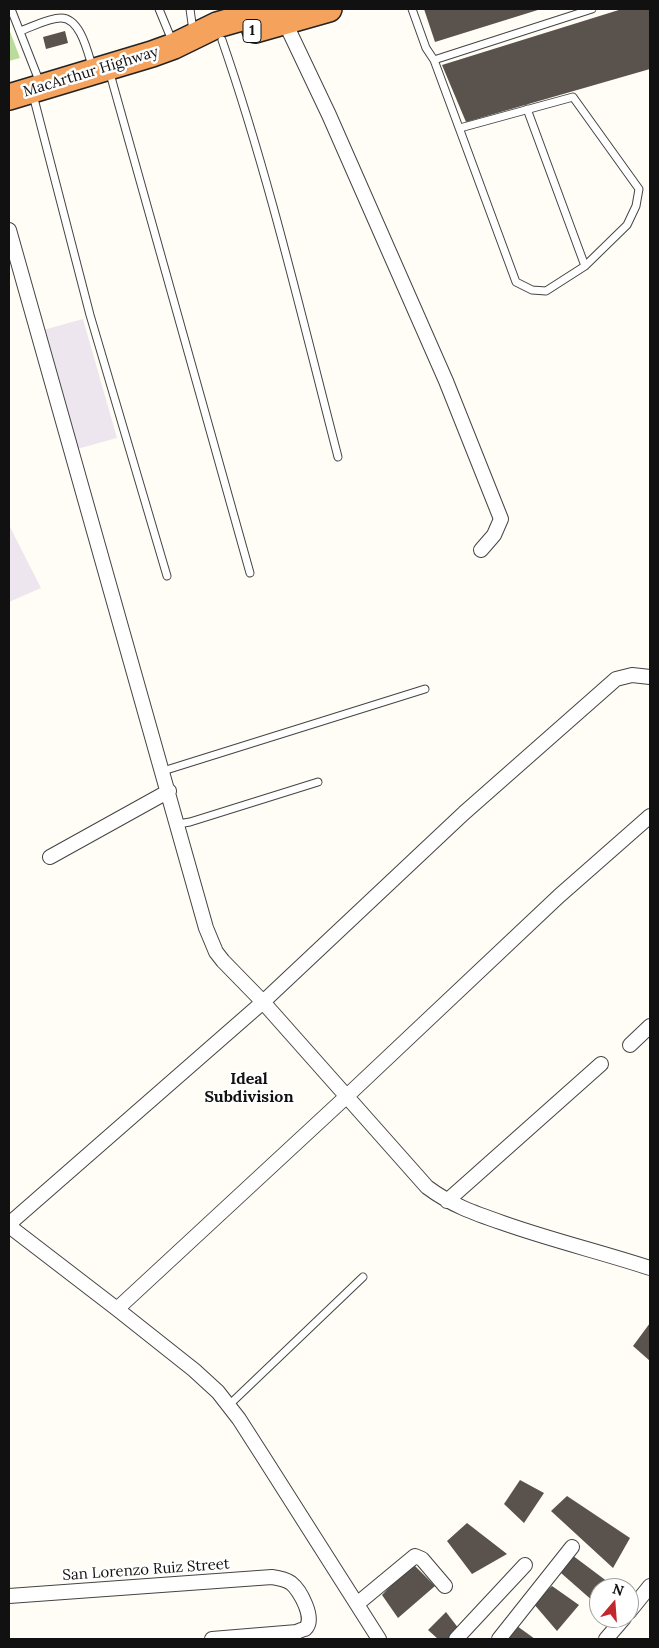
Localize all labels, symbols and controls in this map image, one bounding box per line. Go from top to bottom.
road number: 1 [243,20,261,42]
street label: MacArthur Highway [21,43,161,101]
district label: Ideal Subdivision [204,1069,294,1107]
street label: San Lorenzo Ruiz Street [62,1555,230,1585]
north arrow [589,1578,639,1628]
text: N [610,1579,626,1600]

